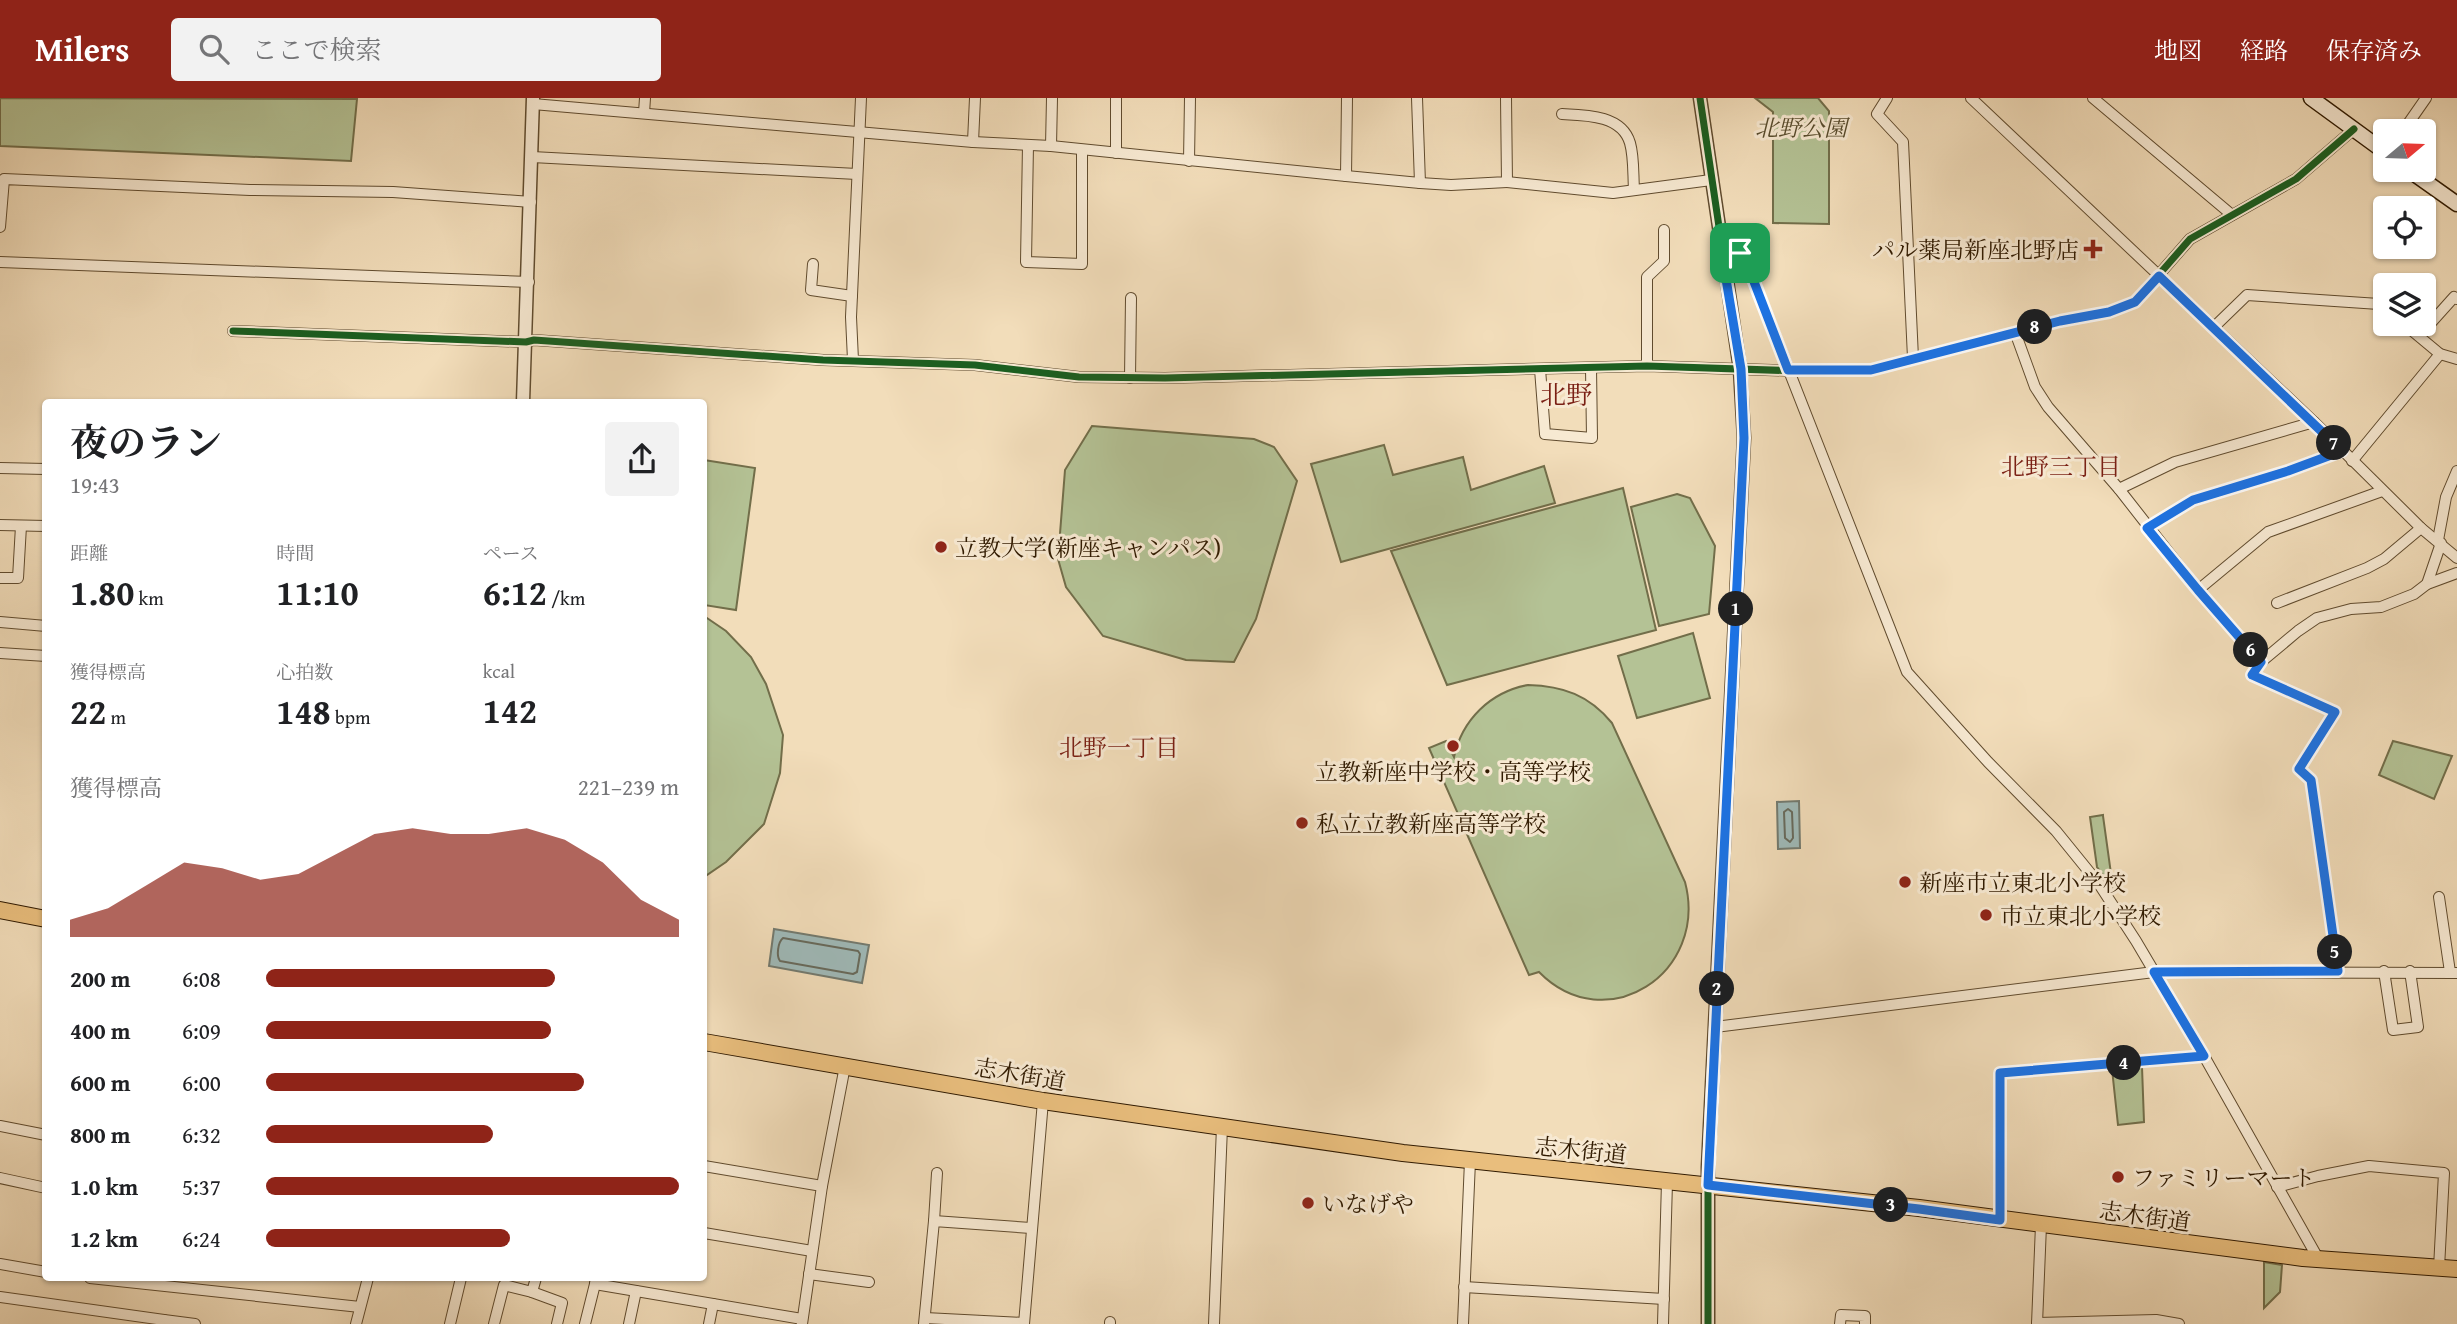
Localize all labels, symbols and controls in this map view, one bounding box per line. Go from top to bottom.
search box [171,18,661,81]
text: Milers [35,25,129,73]
icon: search [195,30,233,68]
text: ここで検索 [251,30,381,69]
text: 地図 [2154,33,2202,68]
text: 経路 [2240,33,2288,68]
text: 保存済み [2326,33,2422,68]
park label: 北野公園 [1755,111,1851,144]
north arrow [2373,119,2436,182]
map controls [2373,119,2436,336]
button: locate [2373,196,2436,259]
pin [1710,223,1770,283]
place label: パル薬局新座北野店 [1872,233,2079,266]
icon: arrive [1721,234,1759,272]
marker: パル薬局新座北野店 [2085,241,2101,257]
button: layers [2373,273,2436,336]
pin: 8 [2018,310,2052,344]
text: 8 [2030,312,2039,340]
district label: 北野 [1540,375,1592,414]
text: 夜のラン [70,414,222,470]
button: share [605,422,679,496]
pin: 7 [2316,426,2352,460]
text: 7 [2329,428,2338,456]
district label: 北野三丁目 [2001,449,2121,484]
text: 19:43 [70,468,120,501]
place label: 立教大学(新座キャンパス) [955,531,1221,564]
text: 距離 [70,539,108,567]
text: 時間 [276,539,314,567]
text: ペース [483,539,539,567]
marker: 立教大学(新座キャンパス) [933,539,949,555]
text: 1.80 [70,567,134,618]
text: 11:10 [276,567,359,618]
text: 6:12 [483,567,547,618]
text: km [134,584,164,612]
text: /km [547,584,585,612]
pin: 1 [1718,592,1754,626]
text: 1 [1731,594,1740,622]
pin: 6 [2234,632,2268,668]
text: 6 [2246,635,2255,663]
text: kcal [483,657,515,685]
text: 獲得標高 [70,658,146,686]
text: 心拍数 [276,658,333,686]
text: 142 [483,685,537,736]
text: 22 [70,686,106,737]
text: 148 [276,686,331,737]
text: m [106,703,126,731]
text: bpm [331,703,371,731]
district label: 北野一丁目 [1059,730,1179,765]
marker: 立教新座中学校・高等学校 [1445,738,1461,754]
place label: 立教新座中学校・高等学校 [1315,755,1591,788]
text: 221–239 m [578,770,679,803]
text: 獲得標高 [70,771,162,804]
place label: 私立立教新座高等学校 [1316,807,1546,840]
marker: 私立立教新座高等学校 [1294,815,1310,831]
place label: 新座市立東北小学校 [1919,866,2126,899]
marker: 新座市立東北小学校 [1897,874,1913,890]
place label: 市立東北小学校 [2000,899,2161,932]
marker: 市立東北小学校 [1978,907,1994,923]
pin: 5 [2318,934,2352,970]
text: 5 [2330,937,2339,965]
text: 200 m [70,962,131,995]
text: 6:08 [182,962,221,995]
pin: 2 [1700,972,1734,1006]
text: 2 [1712,974,1721,1002]
text: 400 m [70,1014,131,1047]
text: 6:09 [182,1014,221,1047]
pin: 4 [2106,1046,2142,1080]
text: 4 [2119,1048,2128,1076]
street label: 志木街道 [972,1050,1068,1098]
text: 600 m [70,1066,131,1099]
text: 6:00 [182,1066,221,1099]
text: 800 m [70,1118,131,1151]
text: 6:32 [182,1118,221,1151]
street label: 志木街道 [1534,1129,1628,1171]
place label: ファミリーマート [2132,1161,2316,1194]
marker: ファミリーマート [2110,1169,2126,1185]
text: 1.0 km [70,1170,138,1203]
text: 5:37 [182,1170,221,1203]
place label: いなげや [1322,1187,1414,1220]
pin: 3 [1874,1188,1909,1222]
text: 3 [1886,1190,1895,1218]
street label: 志木街道 [2097,1193,2193,1239]
marker: いなげや [1300,1195,1316,1211]
text: 1.2 km [70,1222,138,1255]
text: 6:24 [182,1222,221,1255]

